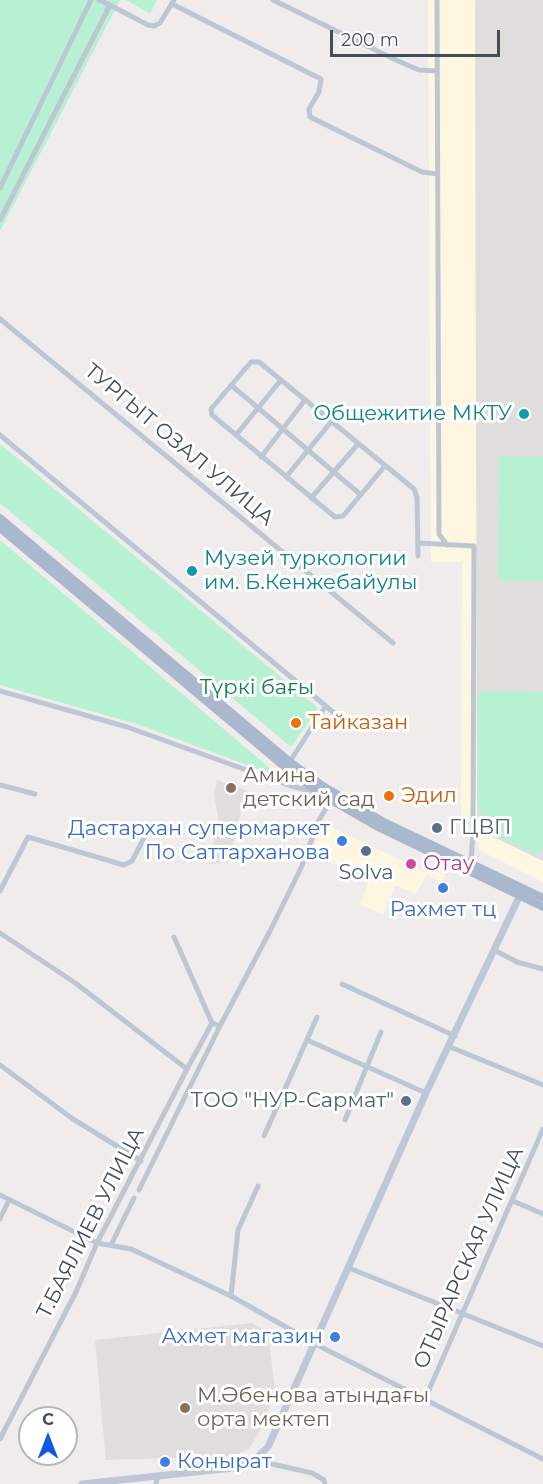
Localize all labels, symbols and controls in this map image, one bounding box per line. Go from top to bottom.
scale bar [333,18,502,56]
text: 200 m [341,29,399,51]
street label: ТУРГЫТ ОЗАЛ УЛИЦА [79,358,279,532]
place label: Общежитие МКТУ [313,401,512,427]
marker: Общежитие МКТУ [517,407,531,421]
place label: Музей туркологии им. Б.Кенжебайулы [204,546,417,596]
marker: Музей туркологии им. Б.Кенжебайулы [185,564,199,578]
park label: Түркі бағы [200,675,314,701]
place label: Тайказан [308,710,408,736]
marker: Тайказан [289,716,303,730]
place label: Амина детский сад [243,763,375,813]
marker: Амина детский сад [224,781,238,795]
place label: Эдил [401,783,457,809]
marker: Эдил [382,789,396,803]
place label: ГЦВП [449,815,511,841]
place label: Дастархан супермаркет По Саттарханова [68,816,330,866]
marker: ГЦВП [430,821,444,835]
marker: Дастархан супермаркет По Саттарханова [335,834,349,848]
marker: Solva [359,844,373,858]
place label: Отау [423,851,474,877]
marker: Отау [404,857,418,871]
place label: Solva [338,860,394,886]
marker: Рахмет тц [436,881,450,895]
place label: Рахмет тц [390,897,496,923]
place label: ТОО "НУР-Сармат" [191,1088,394,1114]
marker: ТОО "НУР-Сармат" [399,1094,413,1108]
street label: Т.БАЯЛИЕВ УЛИЦА [32,1123,150,1323]
street label: ОТЫРАРСКАЯ УЛИЦА [409,1143,529,1373]
place label: Ахмет магазин [162,1324,323,1350]
marker: Ахмет магазин [328,1330,342,1344]
place label: М.Әбенова атындағы орта мектеп [197,1383,429,1433]
marker: М.Әбенова атындағы орта мектеп [178,1401,192,1415]
north arrow [18,1406,78,1466]
text: С [42,1410,54,1429]
place label: Конырат [177,1449,272,1475]
marker: Конырат [158,1455,172,1469]

